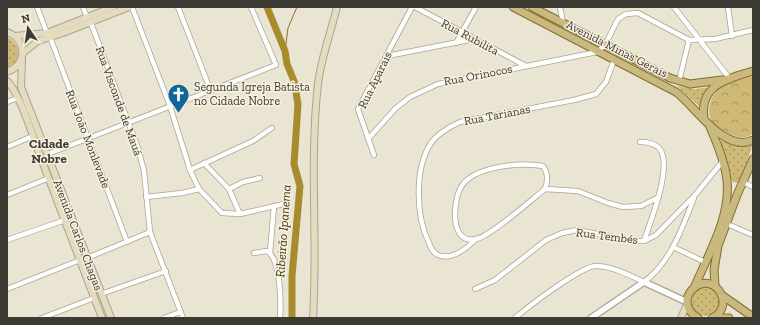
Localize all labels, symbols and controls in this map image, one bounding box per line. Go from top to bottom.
north arrow [8,8,48,48]
text: N [20,11,32,26]
street label: Rua Rubilita [439,16,501,58]
street label: Avenida Minas Gerais [564,17,670,81]
street label: Rua Visconde de Mauá [93,44,145,158]
street label: Rua Aparais [355,49,395,111]
street label: Rua Orinocos [442,61,514,89]
place label: Segunda Igreja Batista no Cidade Nobre [194,80,310,108]
church icon: Segunda Igreja Batista no Cidade Nobre [165,81,191,114]
street label: Rua João Monlevade [63,88,113,191]
street label: Rua Tarianas [463,102,531,128]
district label: Cidade Nobre [29,136,70,166]
street label: Avenida Carlos Chagas [50,177,106,293]
water label: Ribeirão Ipanema [272,184,294,278]
street label: Rua Tembés [575,225,639,247]

